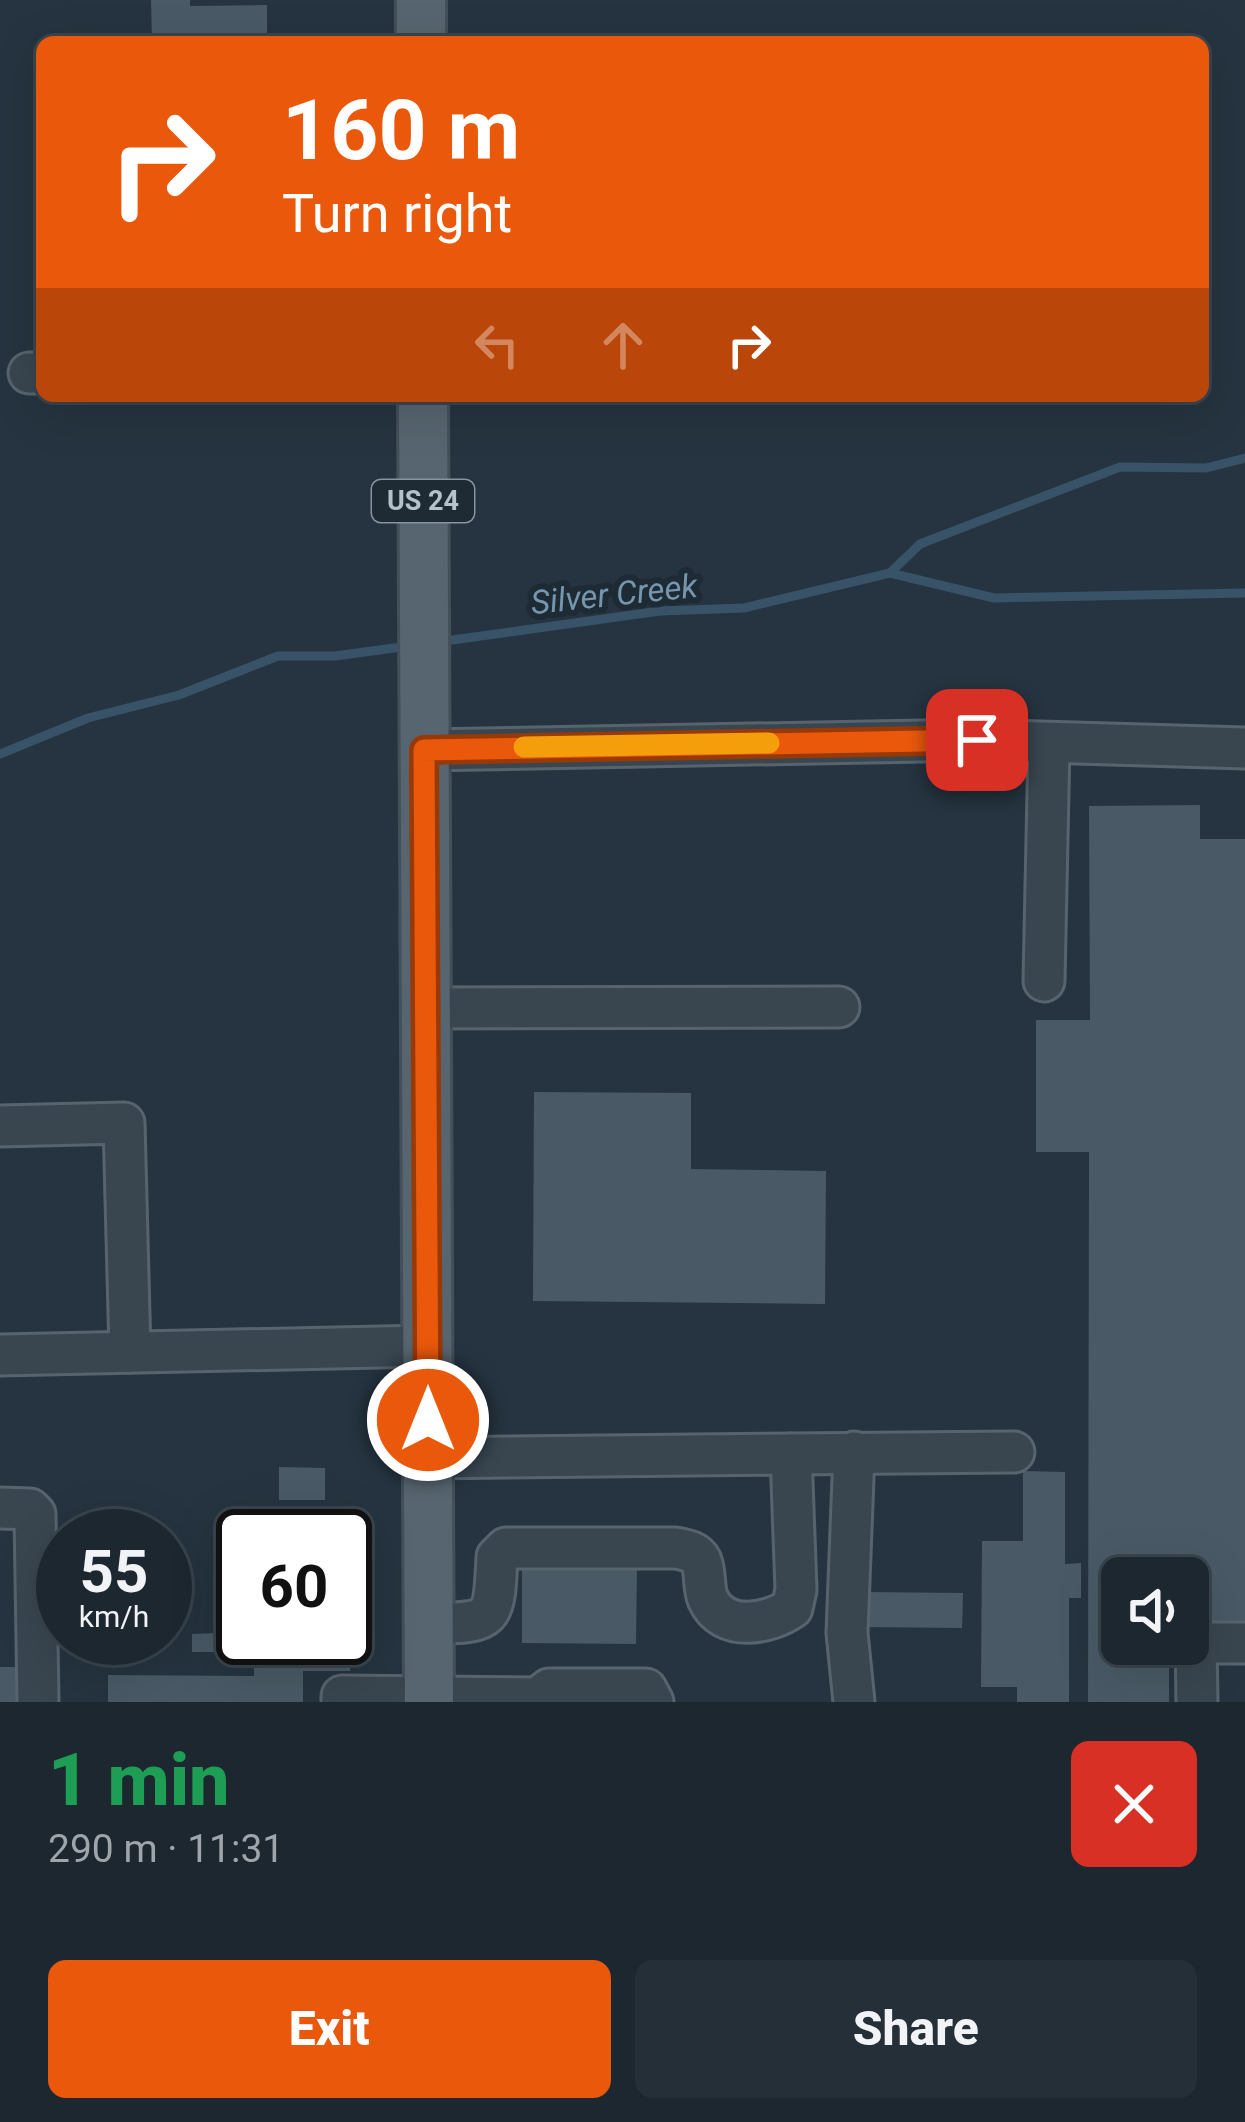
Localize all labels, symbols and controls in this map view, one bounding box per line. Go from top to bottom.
text: 160 m [282,81,520,180]
icon: right [84,84,240,240]
text: Turn right [282,182,512,245]
icon: left [464,312,530,378]
icon: ahead [590,312,656,378]
icon: right [716,312,782,378]
road number: US 24 [372,480,474,522]
water label: Silver Creek [529,566,700,622]
pin [926,689,1028,791]
icon: arrive [944,707,1010,773]
position arrow [365,1357,491,1483]
speed limit sign: 60 [216,1509,372,1665]
text: 55 [80,1536,148,1607]
map controls [1101,1557,1209,1665]
button: sound [1101,1557,1209,1665]
text: km/h [79,1599,149,1634]
text: 1 min [48,1738,230,1823]
button: close [1071,1741,1197,1867]
text: 290 m · 11:31 [48,1826,284,1872]
button: Exit [48,1960,611,2098]
button: Share [635,1960,1197,2098]

